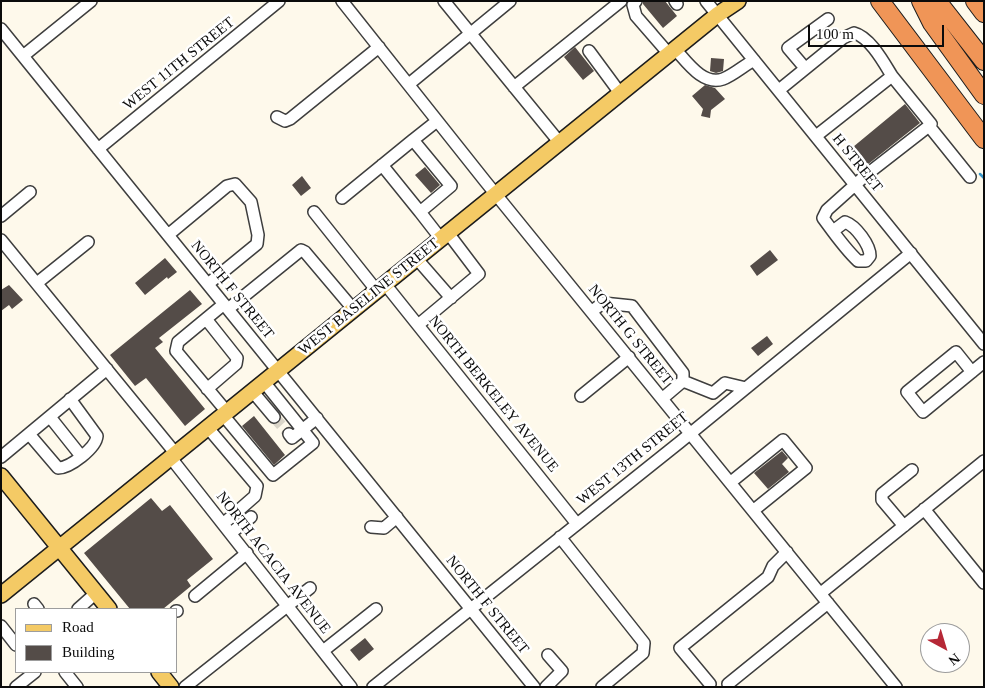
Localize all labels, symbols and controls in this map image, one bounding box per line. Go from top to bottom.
street label: WEST 11TH STREET [120,14,238,114]
scale bar [810,15,946,47]
text: 100 m [816,26,854,42]
street label: H STREET [828,130,886,196]
street label: WEST BASELINE STREET [295,235,443,359]
street label: NORTH F STREET [187,237,277,343]
street label: NORTH G STREET [584,281,676,389]
street label: NORTH BERKELEY AVENUE [424,312,562,476]
street label: WEST 13TH STREET [574,408,692,510]
street label: NORTH ACACIA AVENUE [212,488,334,638]
street label: NORTH F STREET [442,552,532,658]
legend [15,608,178,673]
text: Road [62,619,94,635]
north arrow [920,623,970,673]
text: Building [62,644,115,660]
text: N [945,650,963,668]

